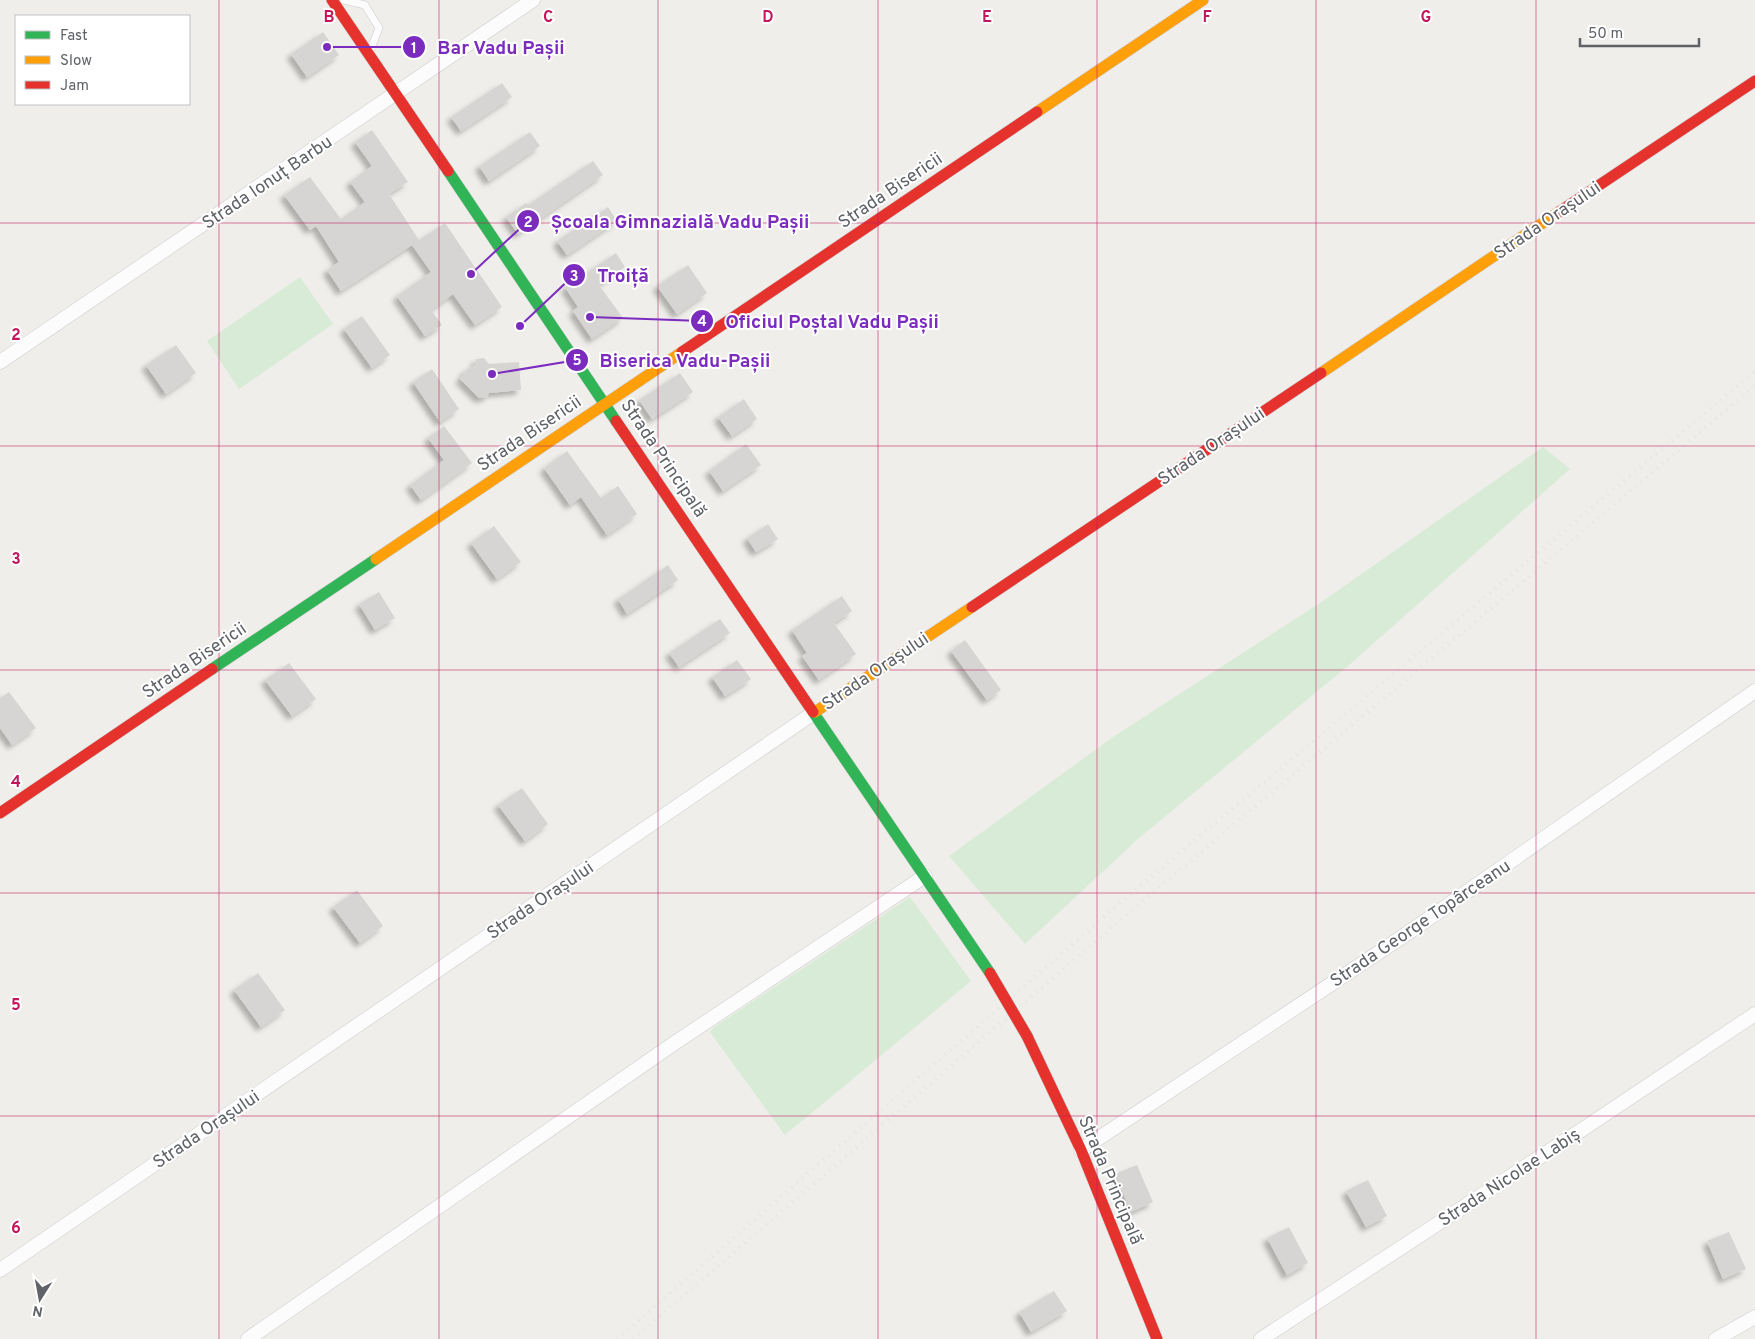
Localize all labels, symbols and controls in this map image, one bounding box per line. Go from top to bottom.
text: B [323,8,335,28]
text: C [543,8,553,28]
text: D [762,8,774,28]
text: E [982,8,992,28]
text: F [1202,8,1212,28]
text: G [1421,8,1431,28]
legend [15,15,190,105]
scale bar [1580,15,1699,47]
text: 50 m [1588,25,1623,44]
text: Fast [60,27,88,46]
callout: Bar Vadu Pașii [402,30,575,64]
text: Bar Vadu Pașii [437,37,565,61]
text: 1 [411,40,417,59]
text: Slow [60,52,92,71]
text: Jam [60,77,89,96]
street label: Strada Ionuț Barbu [198,131,337,235]
street label: Strada Bisericii [834,148,947,235]
street label: Strada Orașului [1490,177,1606,265]
callout: Școala Gimnazială Vadu Pașii [515,204,820,238]
text: Școala Gimnazială Vadu Pașii [551,211,809,235]
text: 2 [523,214,533,233]
callout: Troiță [562,258,659,292]
text: Troiță [597,265,649,289]
text: 3 [570,268,579,287]
callout: Oficiul Poștal Vadu Pașii [690,304,949,338]
text: Oficiul Poștal Vadu Pașii [725,311,939,335]
text: 4 [697,313,707,332]
text: 2 [11,326,21,346]
callout: Biserica Vadu-Pașii [565,343,781,377]
text: Biserica Vadu-Pașii [600,350,770,374]
text: 5 [572,352,582,371]
street label: Strada Bisericii [473,391,586,478]
street label: Strada Principală [615,395,711,522]
street label: Strada Orașului [1154,403,1270,491]
text: 3 [11,550,21,570]
street label: Strada Bisericii [138,618,251,705]
street label: Strada Orașului [818,628,934,716]
text: 4 [11,773,21,793]
street label: Strada George Topârceanu [1326,855,1515,993]
street label: Strada Orașului [483,857,599,945]
text: 5 [11,996,21,1016]
street label: Strada Orașului [149,1086,265,1174]
street label: Strada Principală [1072,1113,1147,1248]
street label: Strada Nicolae Labiș [1435,1124,1585,1233]
text: 6 [11,1219,21,1239]
north arrow [15,1274,65,1324]
text: N [31,1301,44,1320]

